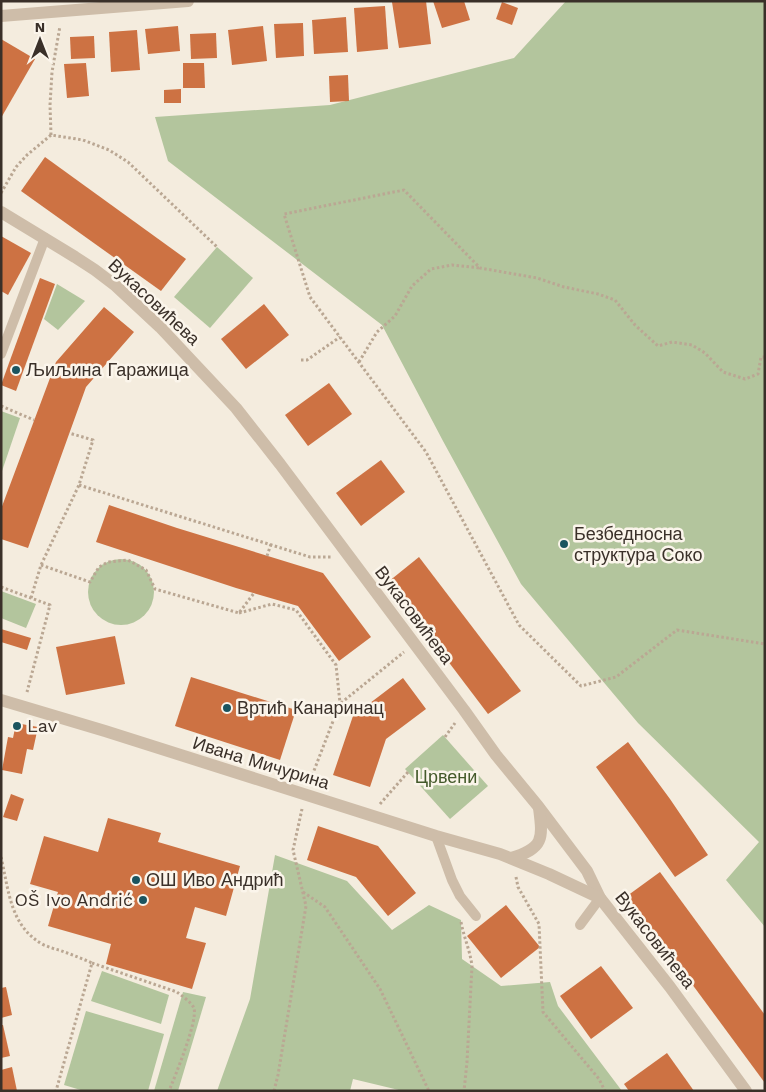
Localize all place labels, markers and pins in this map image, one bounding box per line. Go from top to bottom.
place label: Љиљина Гаражица [26,359,190,380]
marker: Љиљина Гаражица [10,364,22,376]
place label: Безбедносна структура Соко [574,523,703,565]
marker: Безбедносна структура Соко [558,538,570,550]
place label: Вртић Канаринац [237,697,384,718]
marker: Вртић Канаринац [221,702,233,714]
place label: Lav [27,715,58,736]
marker: Lav [11,720,23,732]
place label: ОШ Иво Андрић [146,869,284,890]
marker: ОШ Иво Андрић [130,874,142,886]
place label: OŠ Ivo Andrić [14,889,133,910]
marker: OŠ Ivo Andrić [137,894,149,906]

